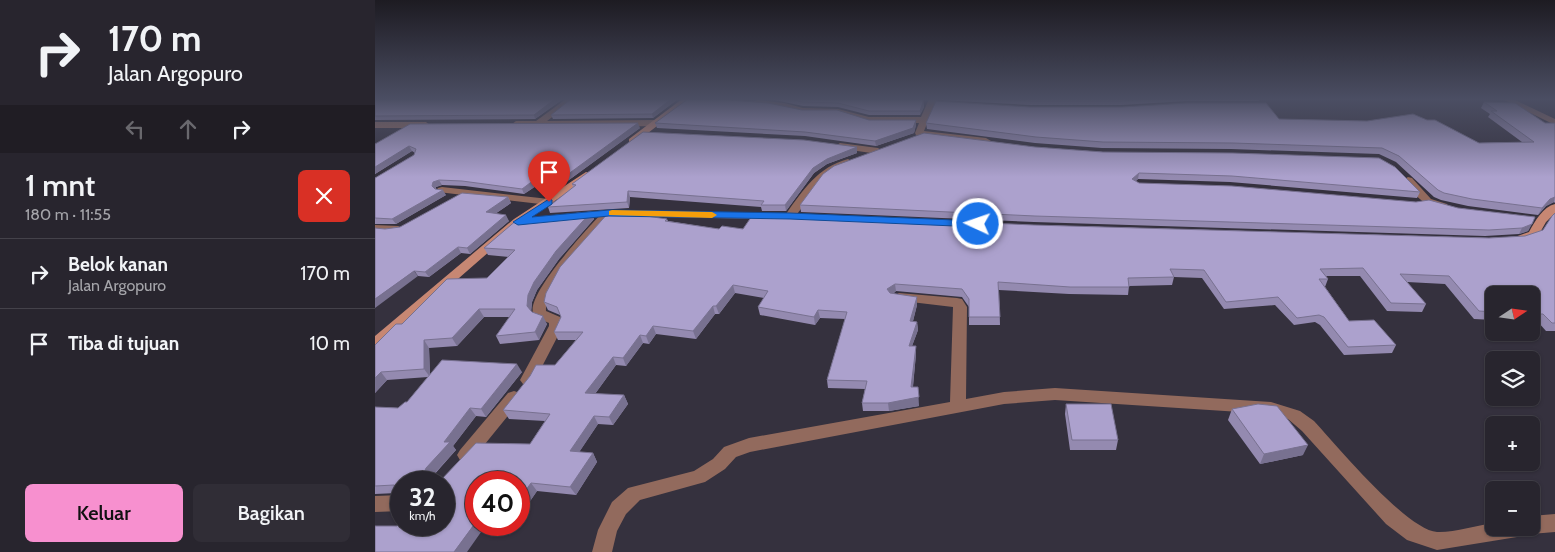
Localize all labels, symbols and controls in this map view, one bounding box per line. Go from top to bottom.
text: 170 m [108,17,201,60]
icon: right [25,20,90,85]
text: Jalan Argopuro [108,60,243,87]
icon: left [121,115,149,143]
icon: ahead [174,115,202,143]
icon: right [227,115,255,143]
pin [528,151,570,202]
icon: arrive [535,158,563,186]
text: 1 mnt [25,167,95,204]
button: close [298,170,350,222]
position arrow [951,197,1003,249]
text: 180 m · 11:55 [25,205,111,224]
text: Belok kanan [68,253,168,276]
icon: right [25,260,53,288]
text: 170 m [300,262,350,285]
text: Jalan Argopuro [68,276,166,295]
north arrow [1485,286,1540,341]
map controls [1485,286,1540,536]
icon: arrive [25,330,53,358]
text: Tiba di tujuan [68,332,179,355]
text: 10 m [310,332,350,355]
button: layers [1485,351,1540,406]
button: + [1485,416,1540,471]
speed limit sign: 40 [465,471,530,536]
button: − [1485,481,1540,536]
text: 32 [409,482,436,512]
button: Keluar [25,484,183,542]
button: Bagikan [193,484,350,542]
text: km/h [409,508,436,523]

